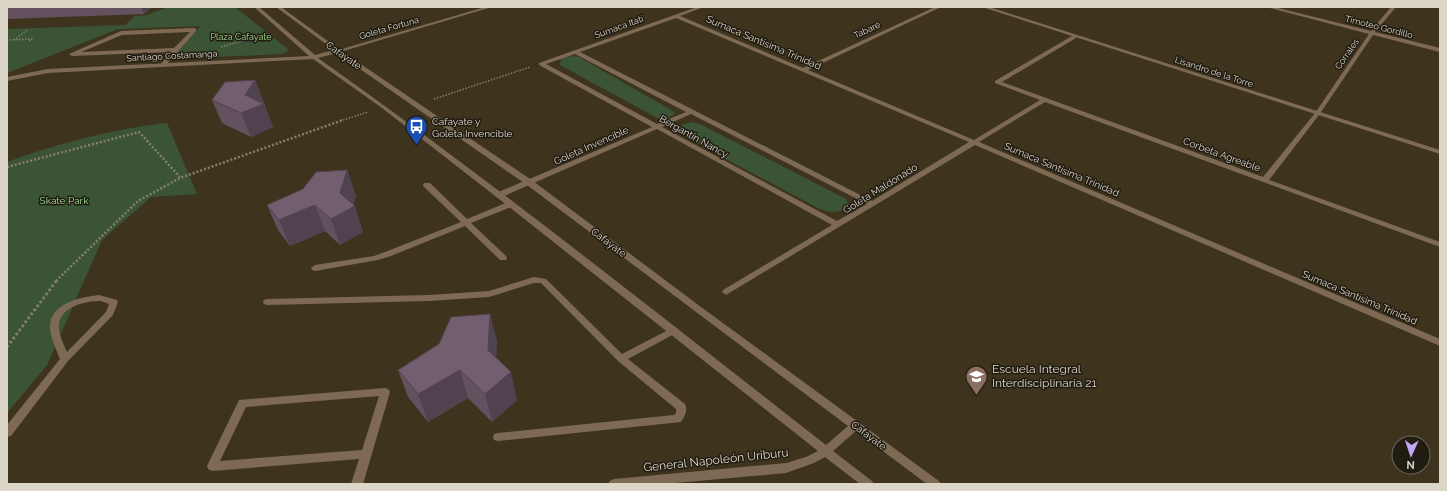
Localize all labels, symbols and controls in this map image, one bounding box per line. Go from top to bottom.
street label: Sumaca Santísima Trinidad [705,13,823,72]
street label: Sumaca Itatí [593,14,645,40]
street label: Timoteo Gordillo [1344,14,1414,40]
street label: Goleta Fortuna [358,15,420,41]
street label: Tabaré [852,19,883,40]
park label: Plaza Cafayate [210,32,272,42]
street label: Corrales [1333,36,1361,71]
street label: Cafayate [324,39,364,72]
street label: Santiago Costamanga [126,49,218,63]
street label: Lisandro de la Torre [1174,55,1255,90]
street label: Bergantín Nancy [657,113,731,160]
bus stop icon: Cafayate y Goleta Invencible [404,114,430,147]
place label: Cafayate y Goleta Invencible [432,116,513,139]
street label: Goleta Invencible [552,124,630,167]
street label: Corbeta Agreable [1182,135,1262,174]
street label: Sumaca Santísima Trinidad [1003,140,1121,199]
street label: Goleta Maldonado [841,161,919,216]
park label: Skate Park [40,195,89,206]
street label: Cafayate [589,226,628,259]
street label: Sumaca Santísima Trinidad [1301,268,1419,327]
place label: Escuela Integral Interdisciplinaria 21 [992,362,1097,390]
school or university icon: Escuela Integral Interdisciplinaria 21 [964,363,990,396]
street label: Cafayate [849,419,888,452]
north arrow [1391,435,1431,475]
street label: General Napoleón Uriburu [643,445,789,475]
text: N [1406,458,1415,471]

